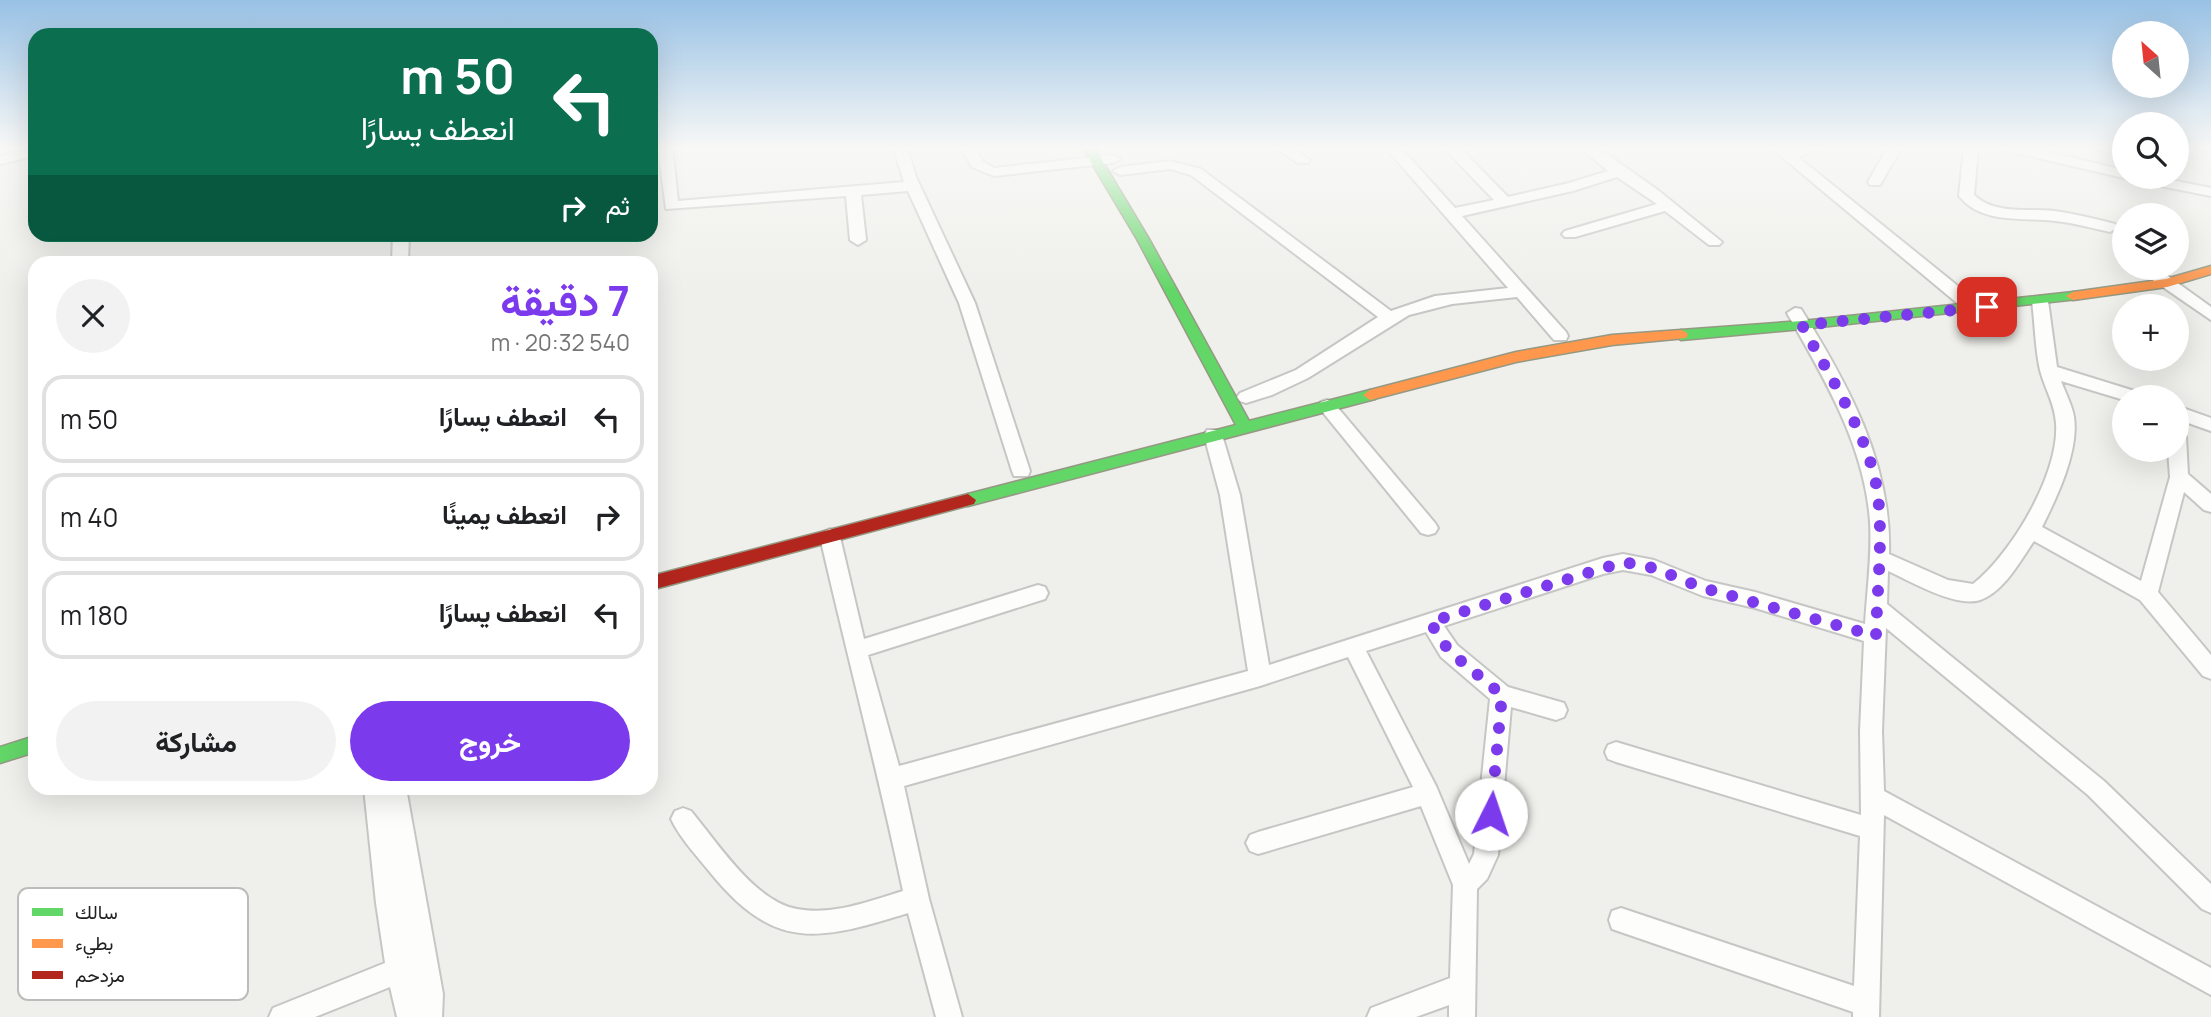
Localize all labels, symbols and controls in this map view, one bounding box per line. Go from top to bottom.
north arrow [2112,21,2189,98]
map controls [2112,21,2189,462]
text: 50 m [400,42,515,109]
icon: left [539,56,630,147]
text: انعطف يسارًا [361,106,515,150]
button: search [2112,112,2189,189]
text: ثم [606,187,630,223]
icon: right [554,189,592,227]
button: layers [2112,203,2189,280]
text: 7 دقيقة [500,271,630,329]
pin [1957,277,2017,337]
button: close [56,279,130,353]
icon: arrive [1968,288,2006,326]
button: + [2112,294,2189,371]
text: 540 m · 20:32 [491,326,630,358]
button: − [2112,385,2189,462]
text: انعطف يسارًا [439,398,567,434]
icon: left [588,400,626,438]
text: 50 m [60,401,118,437]
text: انعطف يمينًا [442,496,567,532]
icon: right [588,498,626,536]
text: 40 m [60,499,118,535]
text: انعطف يسارًا [439,594,567,630]
icon: left [588,596,626,634]
text: 180 m [60,597,128,633]
button: مشاركة [56,701,336,781]
button: خروج [350,701,630,781]
position arrow [1454,777,1528,851]
legend [18,888,248,1000]
text: سالك [75,899,118,925]
text: بطيء [75,930,113,959]
text: مزدحم [75,962,125,988]

